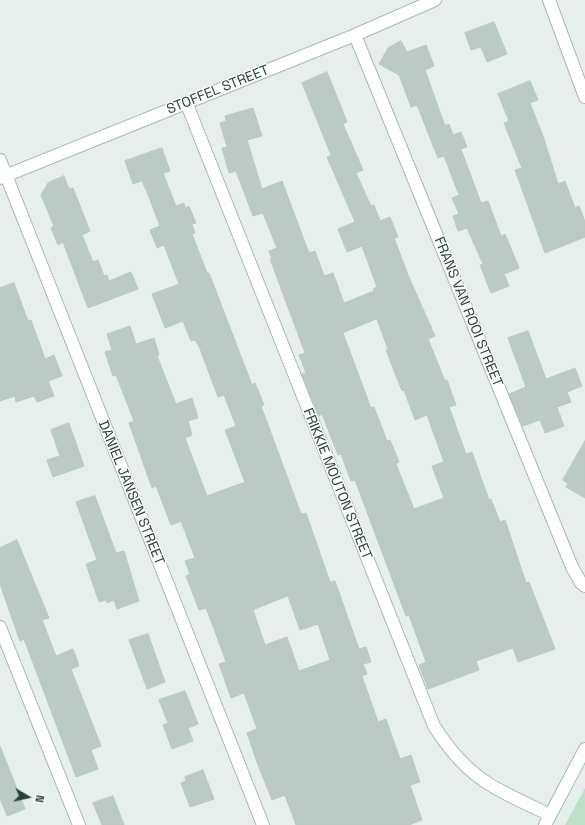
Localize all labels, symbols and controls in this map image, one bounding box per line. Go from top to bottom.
street label: STOFFEL STREET [164,62,272,118]
street label: FRANS VAN ROOI STREET [430,235,506,389]
street label: FRIKKIE MOUTON STREET [299,406,375,562]
street label: DANIEL JANSEN STREET [94,418,168,568]
north arrow [8,777,48,817]
text: N [32,794,47,804]

